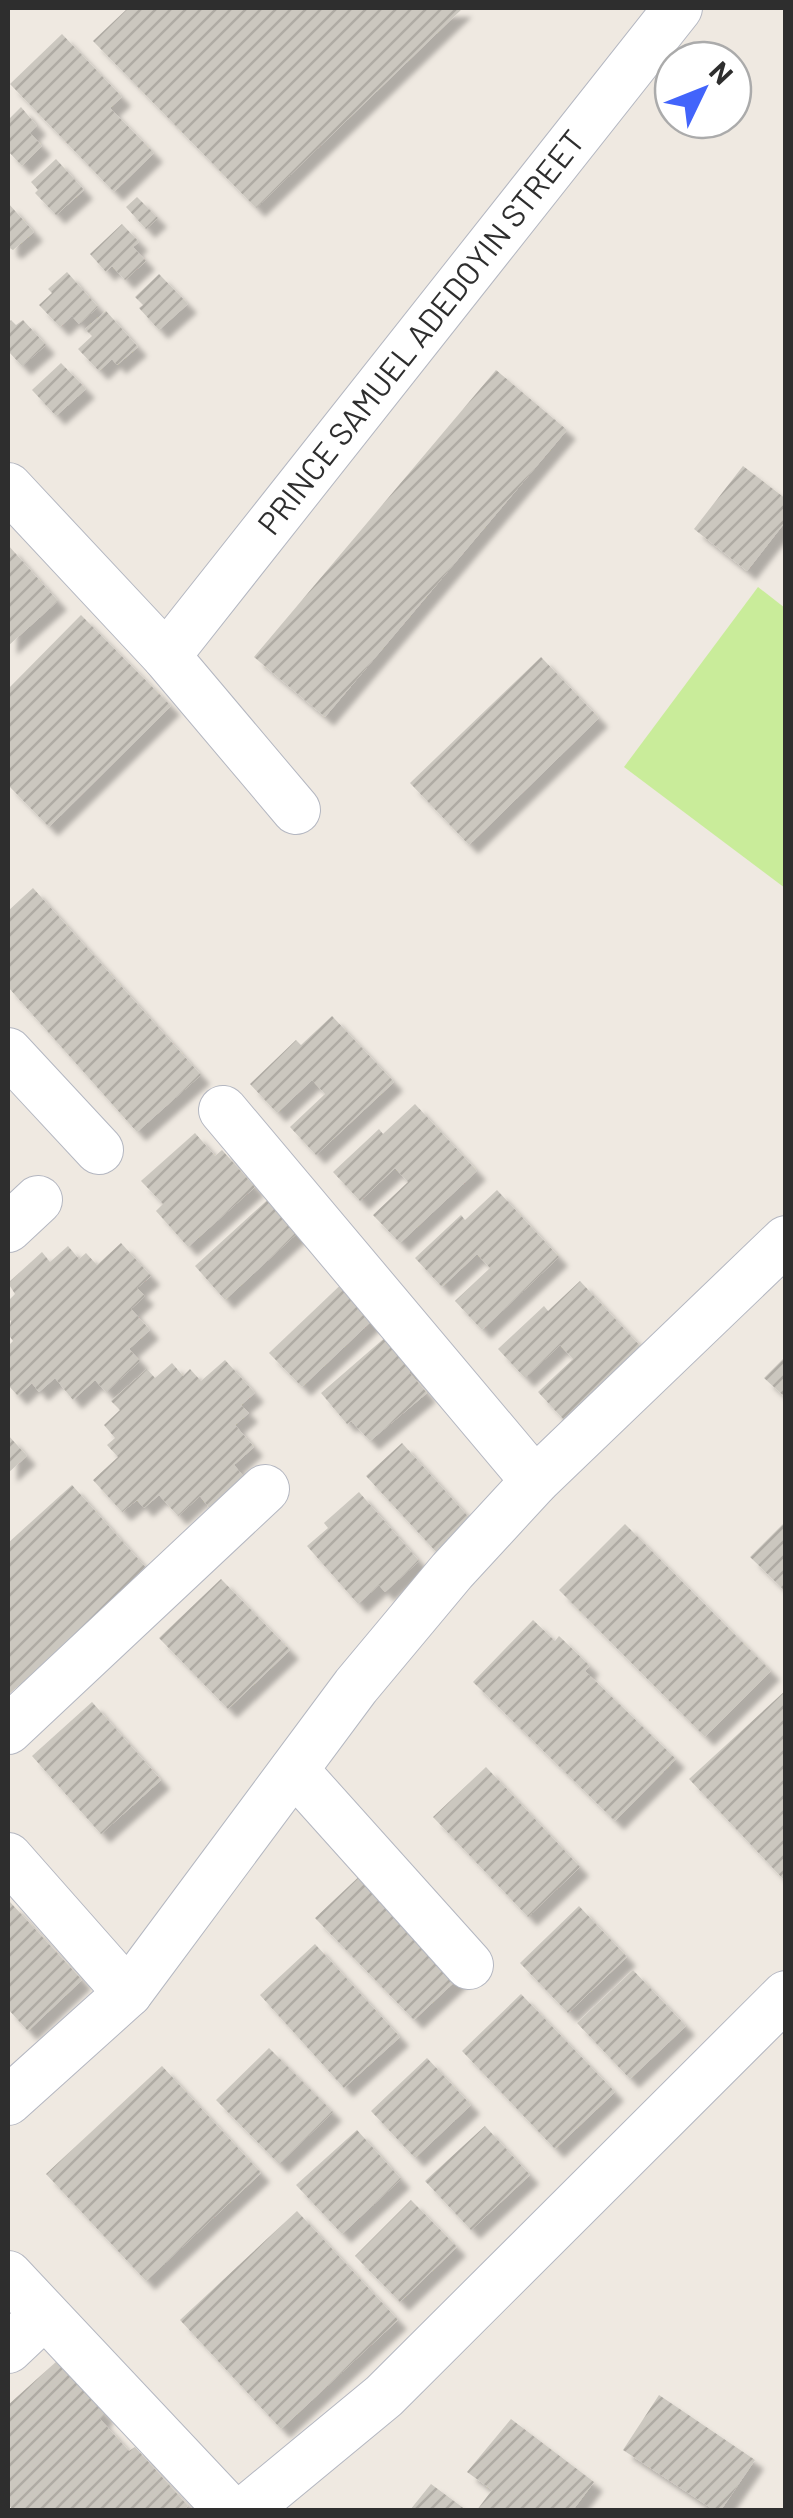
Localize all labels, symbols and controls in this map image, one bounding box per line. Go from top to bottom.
north arrow [653,40,753,140]
text: N [703,54,741,91]
street label: PRINCE SAMUEL ADEDOYIN STREET [249,122,591,541]

